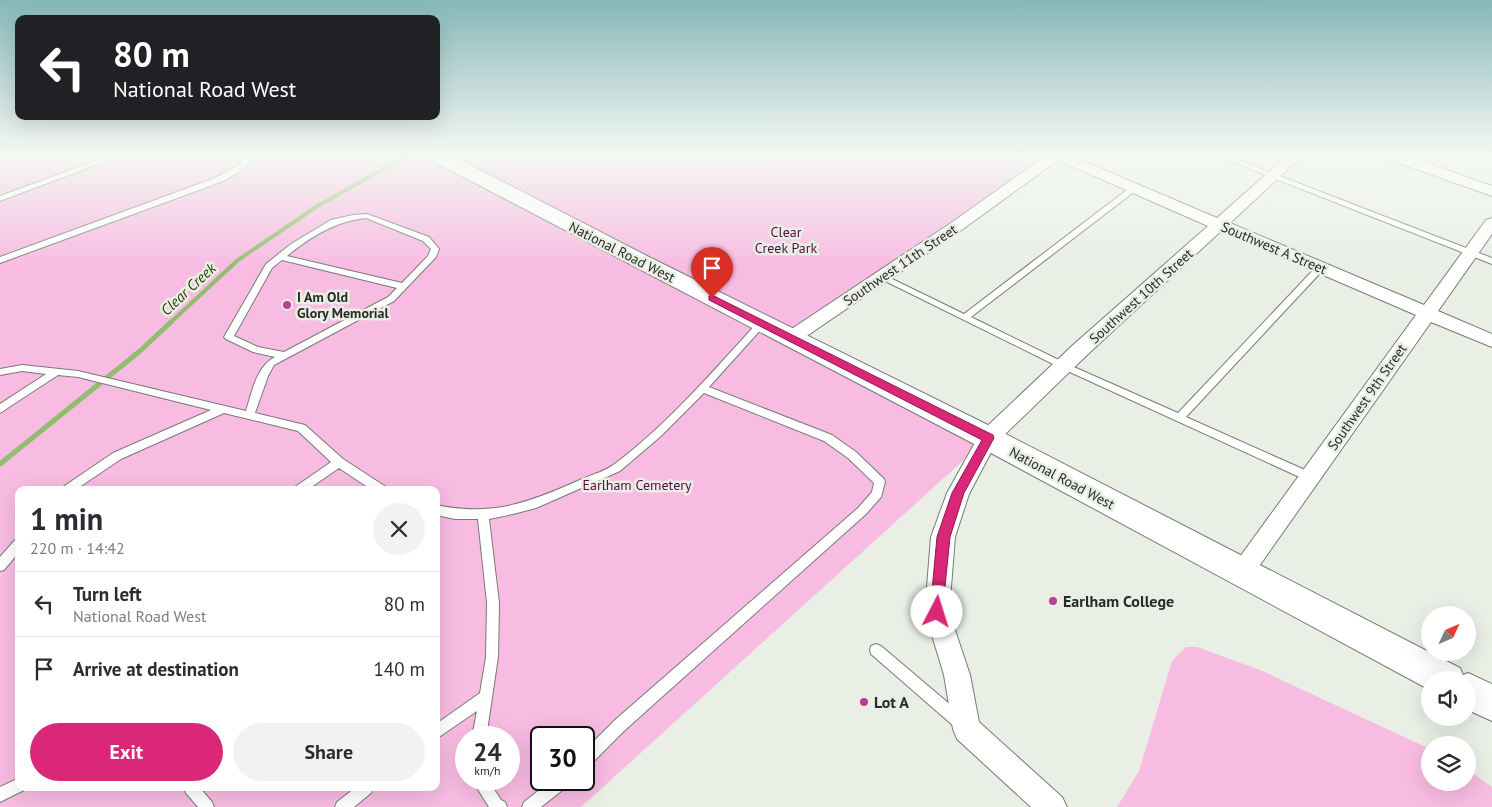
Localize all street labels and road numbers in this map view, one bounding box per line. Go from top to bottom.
street label: National Road West [566,217,678,287]
street label: Southwest A Street [1218,218,1330,278]
street label: Southwest 11th Street [840,220,961,310]
street label: Southwest 10th Street [1085,244,1197,347]
street label: Southwest 9th Street [1323,340,1411,454]
street label: National Road West [1006,443,1118,513]

